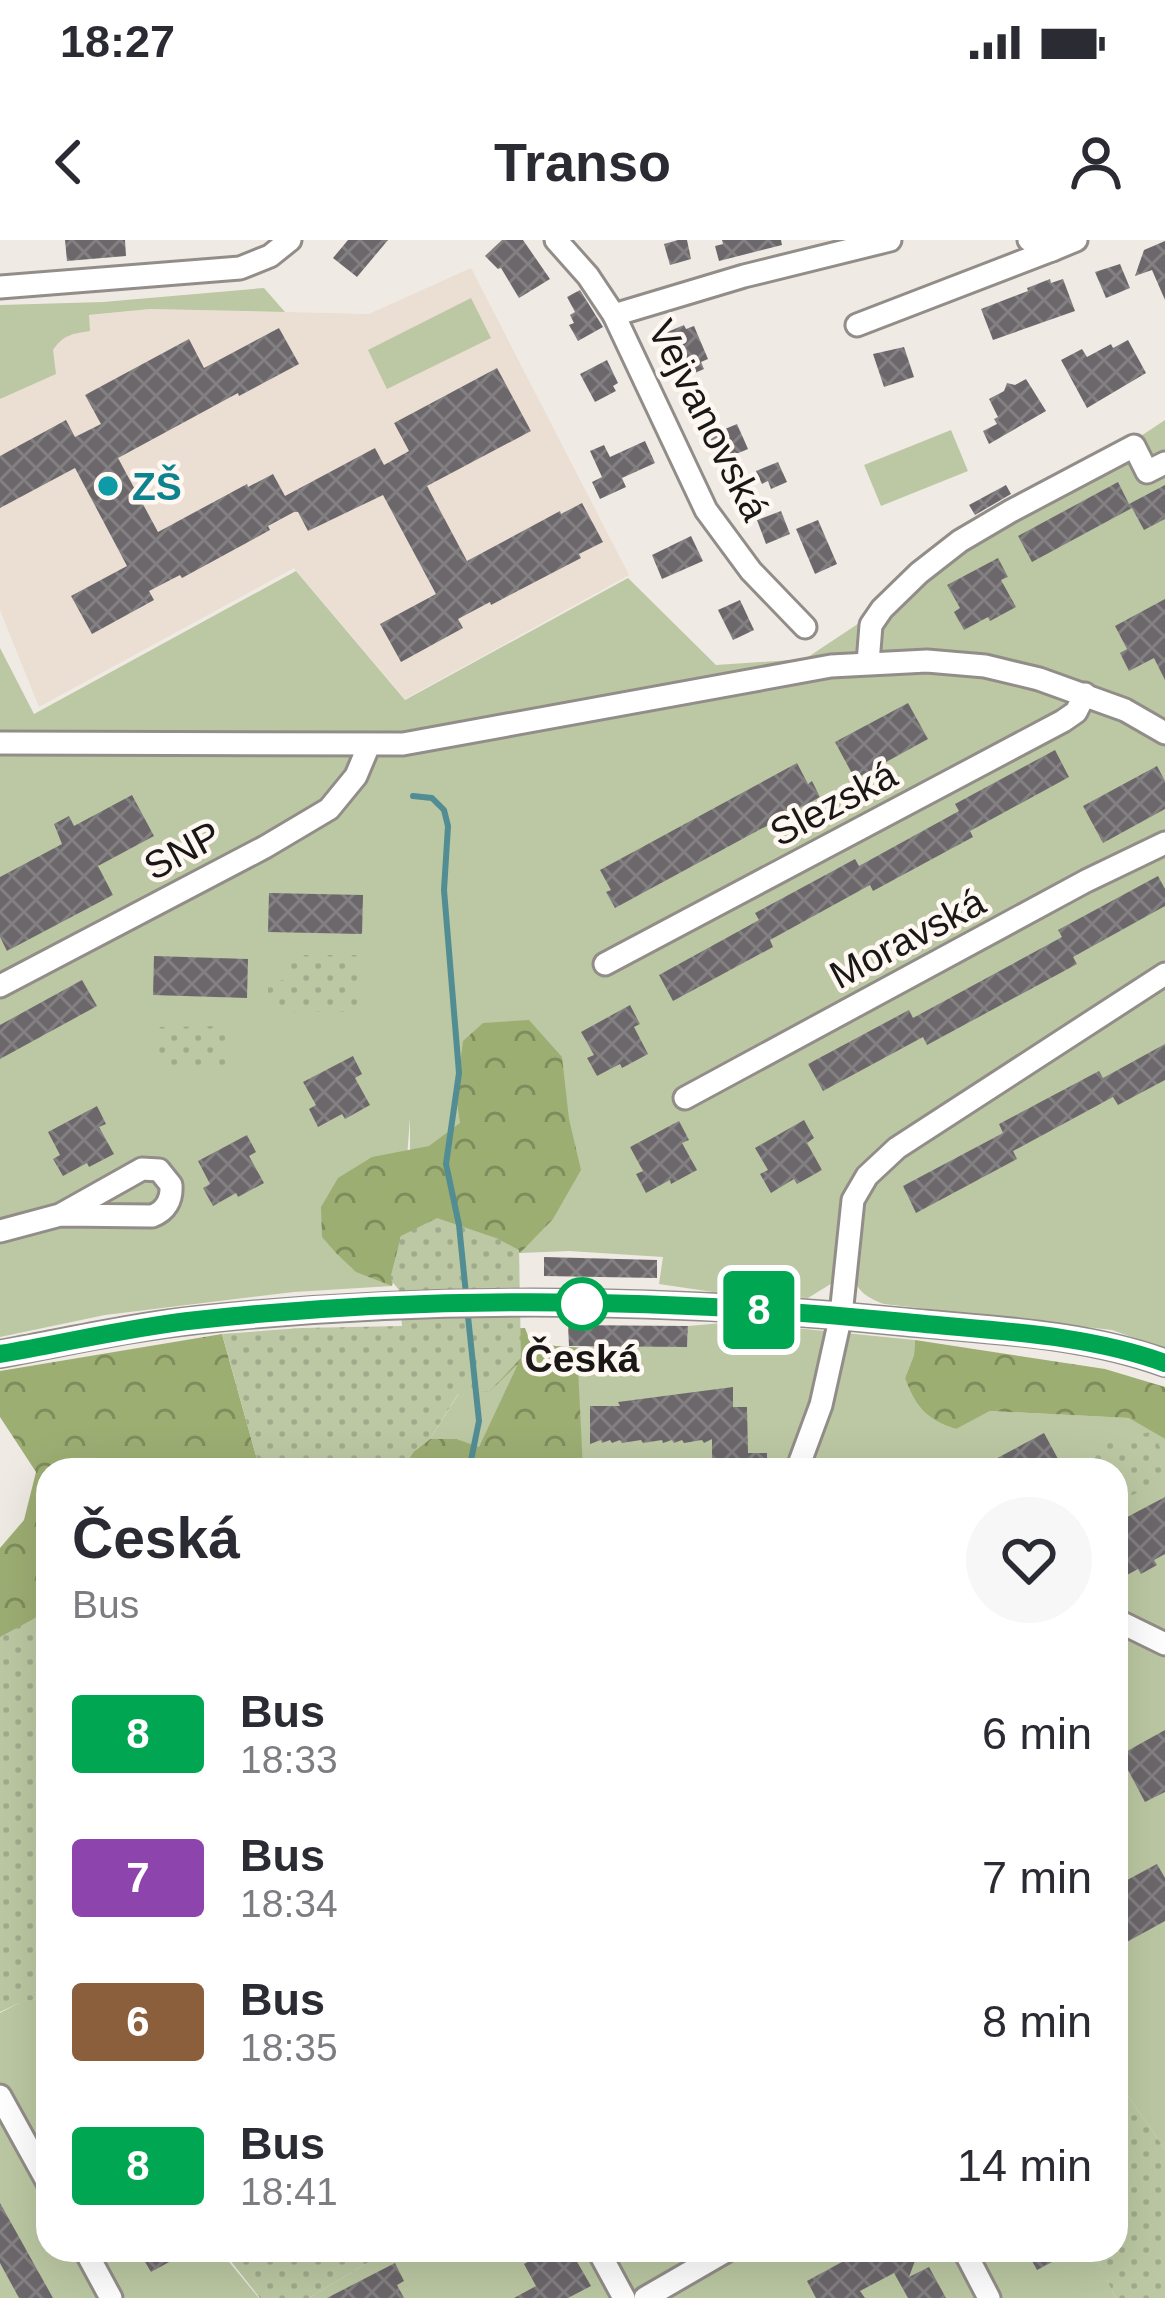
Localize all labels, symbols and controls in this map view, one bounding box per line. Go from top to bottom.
text: 18:27 [60,16,175,67]
icon: back [36,129,102,195]
icon: person [1063,129,1129,195]
text: Transo [494,132,671,192]
street label: Vejvanovská [640,313,778,528]
place label: ZŠ [132,464,182,508]
marker: ZŠ [95,473,121,499]
street label: Slezská [763,752,904,854]
street label: SNP [137,813,228,888]
street label: Moravská [823,880,992,997]
line badge: 8 [720,1271,798,1349]
marker: Česká [557,1279,607,1329]
text: 8 [747,1286,771,1333]
place label: Česká [525,1336,640,1380]
button: heart [966,1497,1092,1623]
text: Česká [72,1506,240,1570]
text: Bus [72,1583,139,1626]
text: Bus [240,1686,325,1737]
text: 6 min [982,1708,1092,1759]
text: 8 [126,1710,150,1757]
text: 18:33 [240,1738,338,1781]
text: Bus [240,1830,325,1881]
text: 7 min [982,1852,1092,1903]
text: 7 [126,1854,150,1901]
text: 18:34 [240,1882,338,1925]
text: Bus [240,1974,325,2025]
text: 8 min [982,1996,1092,2047]
text: 6 [126,1998,150,2045]
text: 18:35 [240,2026,338,2069]
text: Bus [240,2118,325,2169]
text: 14 min [957,2140,1092,2191]
text: 8 [126,2142,150,2189]
text: 18:41 [240,2170,338,2213]

